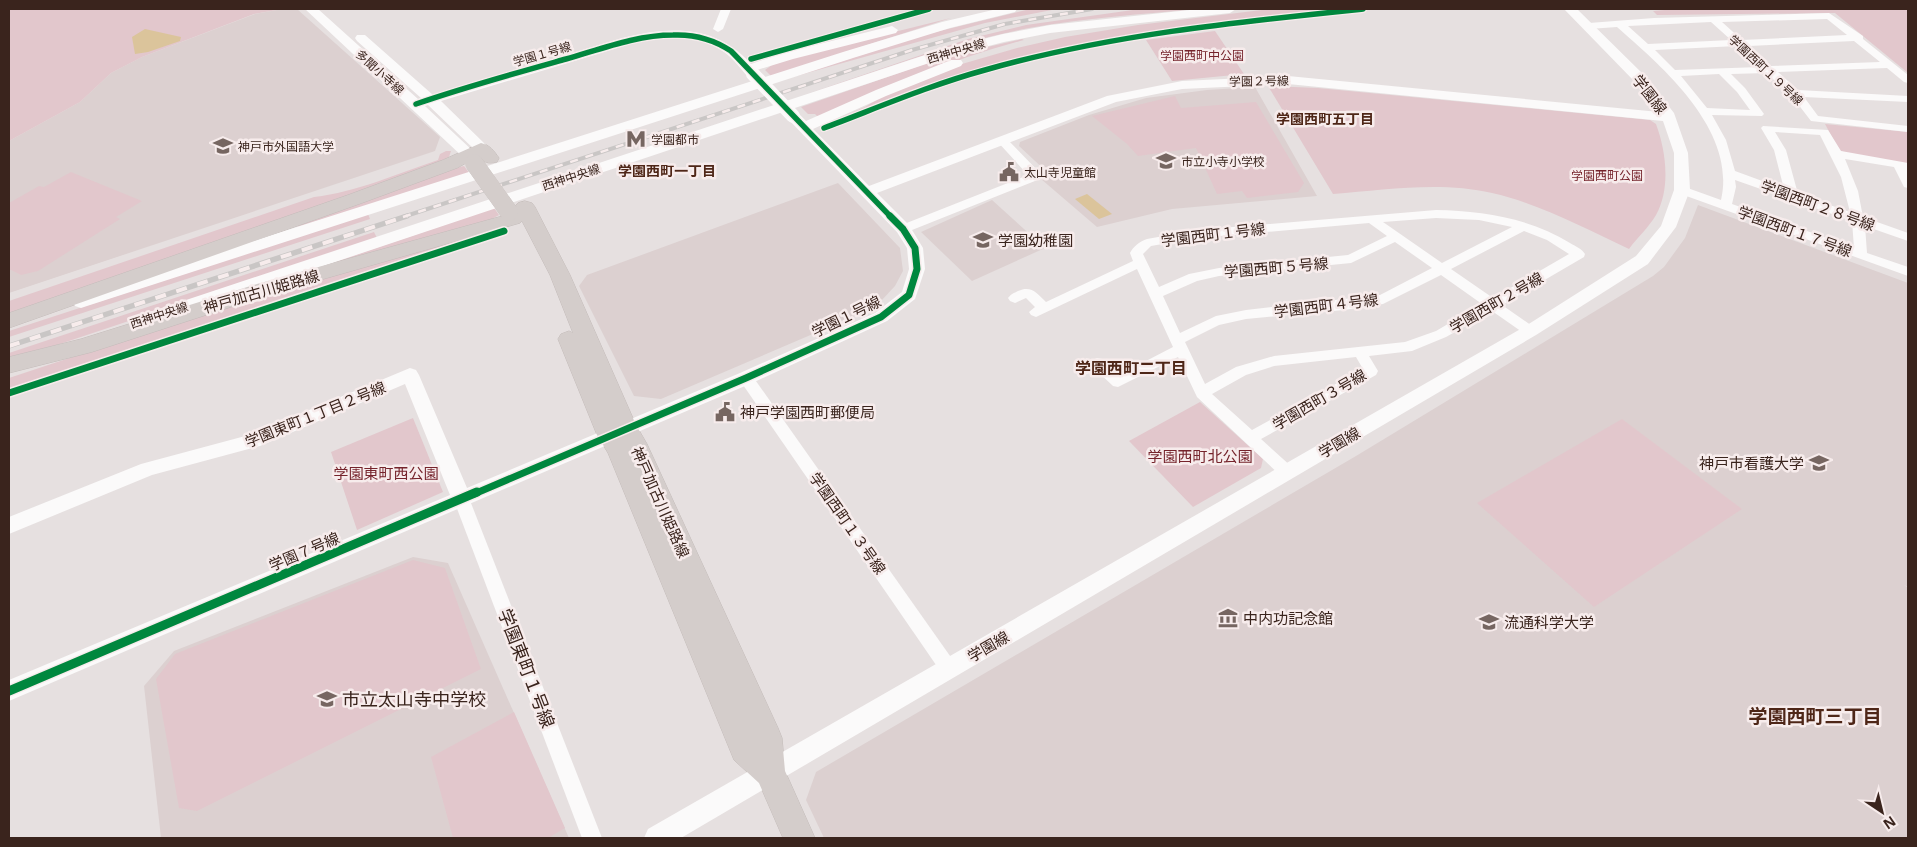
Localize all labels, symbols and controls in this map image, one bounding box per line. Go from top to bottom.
street label: 学園西町１９号線 [1725,31,1807,109]
street label: 西神中央線 [925,35,987,67]
street label: 学園１号線 [511,38,573,70]
street label: 多聞小寺線 [352,46,408,98]
park label: 学園西町中公園 [1160,47,1244,64]
street label: 学園線 [1628,70,1672,118]
street label: 学園２号線 [1229,72,1289,90]
district label: 学園西町五丁目 [1276,109,1374,128]
metro station icon: 学園都市 [625,128,647,150]
place label: 学園都市 [651,131,699,148]
school or university icon: 神戸市外国語大学 [212,135,234,157]
place label: 神戸市外国語大学 [238,138,334,155]
school or university icon: 市立小寺小学校 [1155,150,1177,172]
place label: 市立小寺小学校 [1181,153,1265,170]
street label: 西神中央線 [540,160,602,194]
district label: 学園西町一丁目 [618,161,716,180]
public building icon: 太山寺児童館 [998,161,1020,183]
place label: 太山寺児童館 [1024,164,1096,181]
park label: 学園西町公園 [1571,167,1643,184]
street label: 学園西町２８号線 [1758,175,1878,235]
street label: 学園西町１７号線 [1735,201,1855,261]
street label: 学園西町１号線 [1160,218,1266,250]
school or university icon: 学園幼稚園 [972,229,994,251]
place label: 学園幼稚園 [998,230,1073,250]
street label: 学園西町５号線 [1223,252,1329,282]
street label: 神戸加古川姫路線 [201,265,321,317]
street label: 学園西町２号線 [1446,267,1546,337]
street label: 学園西町４号線 [1273,289,1379,321]
street label: 学園１号線 [808,291,884,341]
street label: 西神中央線 [128,298,190,332]
district label: 学園西町二丁目 [1075,357,1187,379]
street label: 学園西町３号線 [1269,364,1369,434]
street label: 学園東町１丁目２号線 [242,377,388,451]
public building icon: 神戸学園西町郵便局 [714,401,736,423]
place label: 神戸学園西町郵便局 [740,402,875,422]
street label: 学園線 [1315,422,1363,462]
street label: 神戸加古川姫路線 [627,443,695,561]
park label: 学園西町北公園 [1147,446,1253,466]
school or university icon: 神戸市看護大学 [1808,452,1830,474]
place label: 神戸市看護大学 [1699,453,1804,473]
park label: 学園東町西公園 [333,463,439,483]
street label: 学園西町１３号線 [805,468,891,578]
street label: 学園７号線 [266,527,342,575]
street label: 学園東町１号線 [493,605,561,731]
museum icon: 中内功記念館 [1217,607,1239,629]
place label: 中内功記念館 [1243,608,1333,628]
school or university icon: 流通科学大学 [1478,611,1500,633]
place label: 流通科学大学 [1504,612,1594,632]
street label: 学園線 [964,626,1012,666]
place label: 市立太山寺中学校 [342,687,486,711]
school or university icon: 市立太山寺中学校 [316,688,338,710]
district label: 学園西町三丁目 [1748,703,1882,729]
north arrow [1857,787,1907,837]
text: N [1880,812,1900,834]

